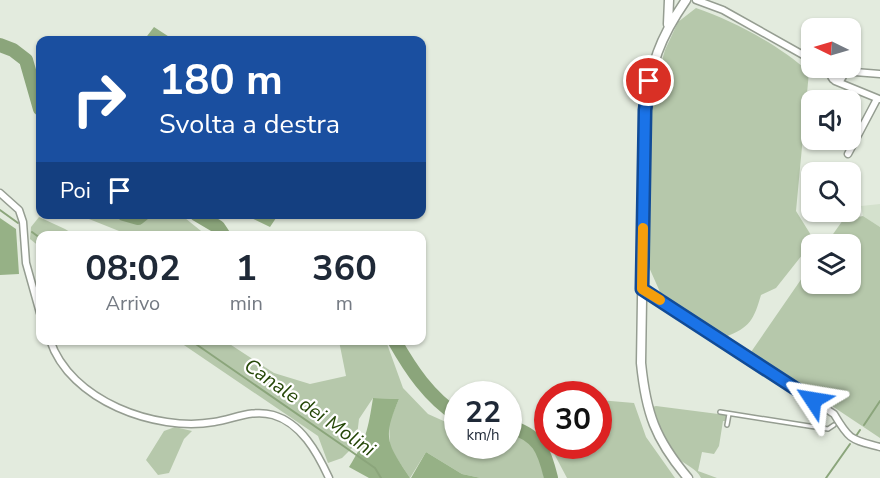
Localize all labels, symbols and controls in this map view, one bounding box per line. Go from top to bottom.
north arrow [801,18,861,78]
map controls [801,18,861,294]
text: 180 m [159,52,283,109]
pin [623,55,674,106]
icon: right [60,60,138,138]
icon: arrive [632,64,665,97]
button: sound [801,90,861,150]
text: Svolta a destra [159,106,340,143]
button: search [801,162,861,222]
icon: arrive [103,174,136,207]
text: Poi [60,176,91,206]
button: layers [801,234,861,294]
text: 08:02 [85,244,181,293]
text: 1 [235,244,257,293]
text: 360 [312,244,377,293]
text: Arrivo [105,290,160,317]
text: min [230,290,263,317]
text: m [336,290,353,317]
water label: Canale dei Molini [239,352,381,463]
position arrow [781,368,845,432]
speed limit sign: 30 [534,381,612,459]
text: 22 [465,392,501,433]
text: km/h [466,425,500,445]

